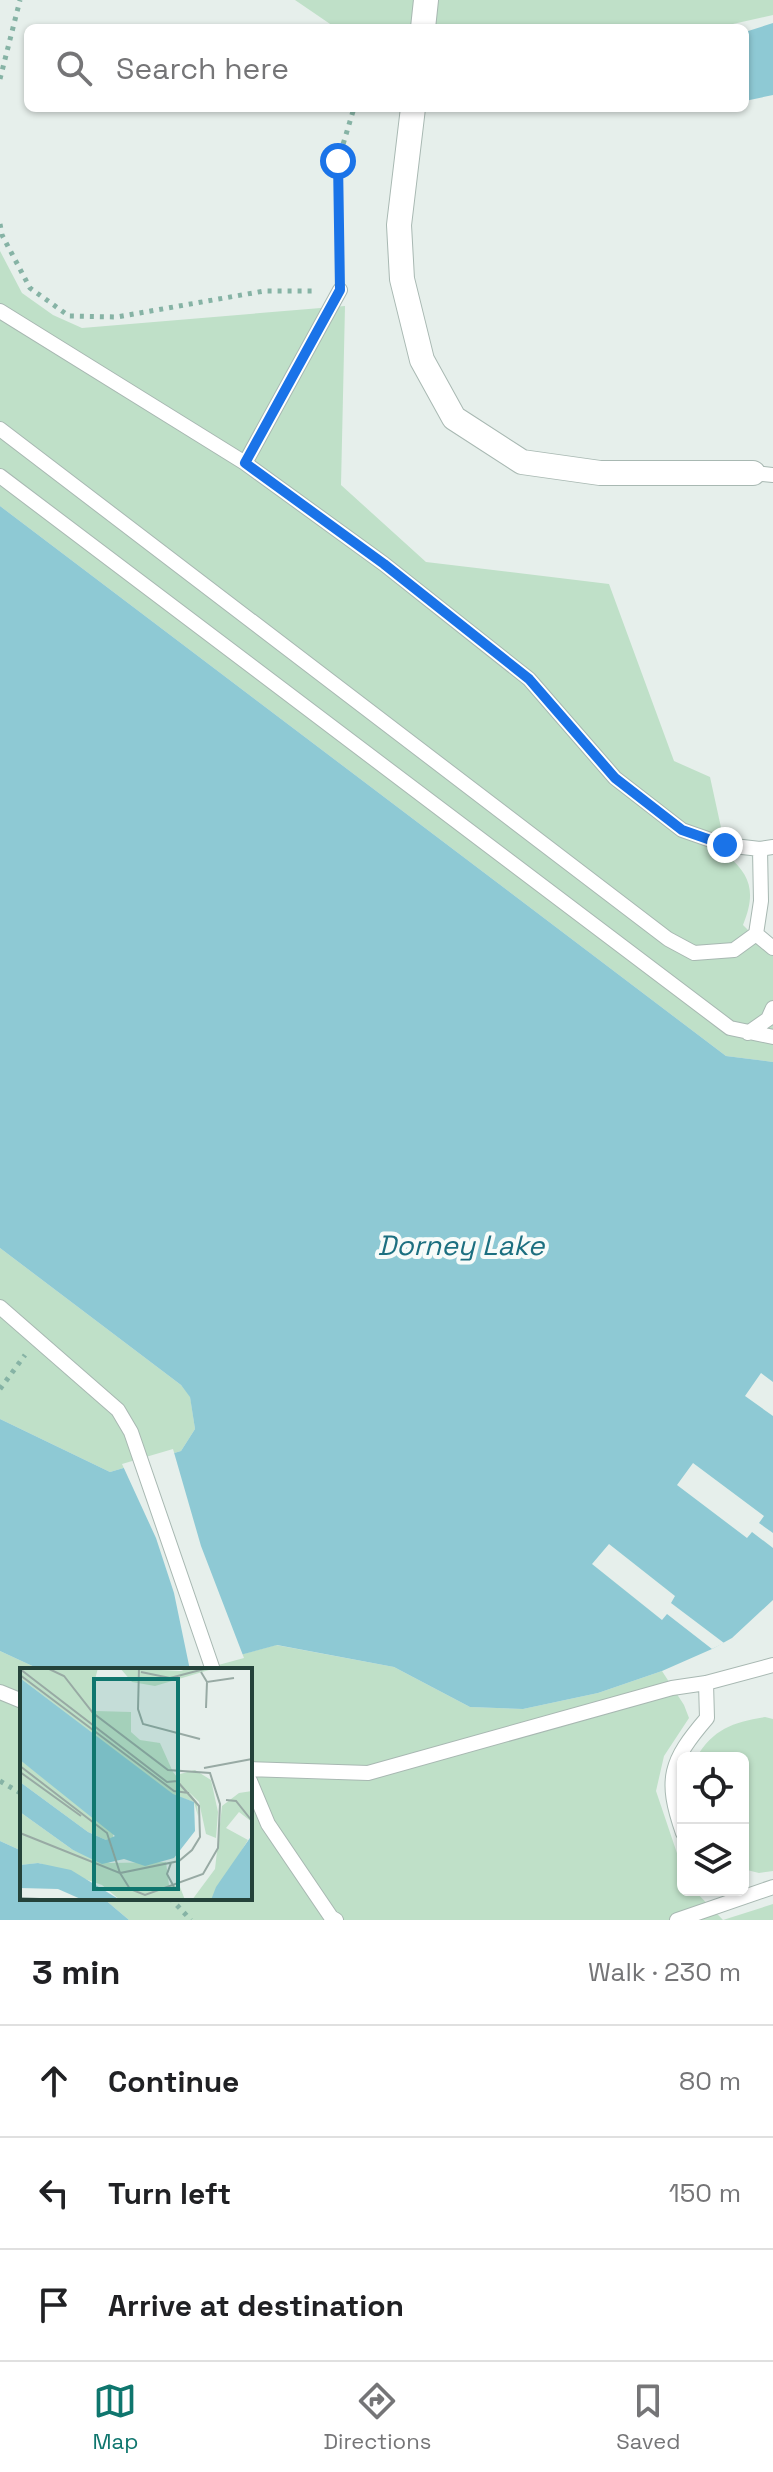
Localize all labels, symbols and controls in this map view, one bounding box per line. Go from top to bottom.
search box [24,24,749,112]
icon: search [52,46,96,90]
text: Search here [116,49,289,88]
route start [320,143,356,179]
route end [707,827,743,863]
water label: Dorney Lake [378,1227,546,1263]
inset map [20,1668,252,1900]
map controls [677,1752,749,1896]
button: locate [677,1752,749,1824]
button: layers [677,1824,749,1896]
text: 3 min [32,1951,120,1994]
text: Walk · 230 m [588,1955,741,1989]
icon: ahead [32,2059,76,2103]
text: Continue [108,2062,239,2101]
text: 80 m [679,2064,741,2098]
icon: left [32,2171,76,2215]
text: Turn left [108,2174,231,2213]
text: 150 m [669,2176,741,2210]
icon: arrive [32,2283,76,2327]
text: Arrive at destination [108,2286,404,2325]
tab: Map [93,2379,138,2455]
tab: Directions [323,2379,431,2455]
tab: Saved [616,2379,680,2455]

